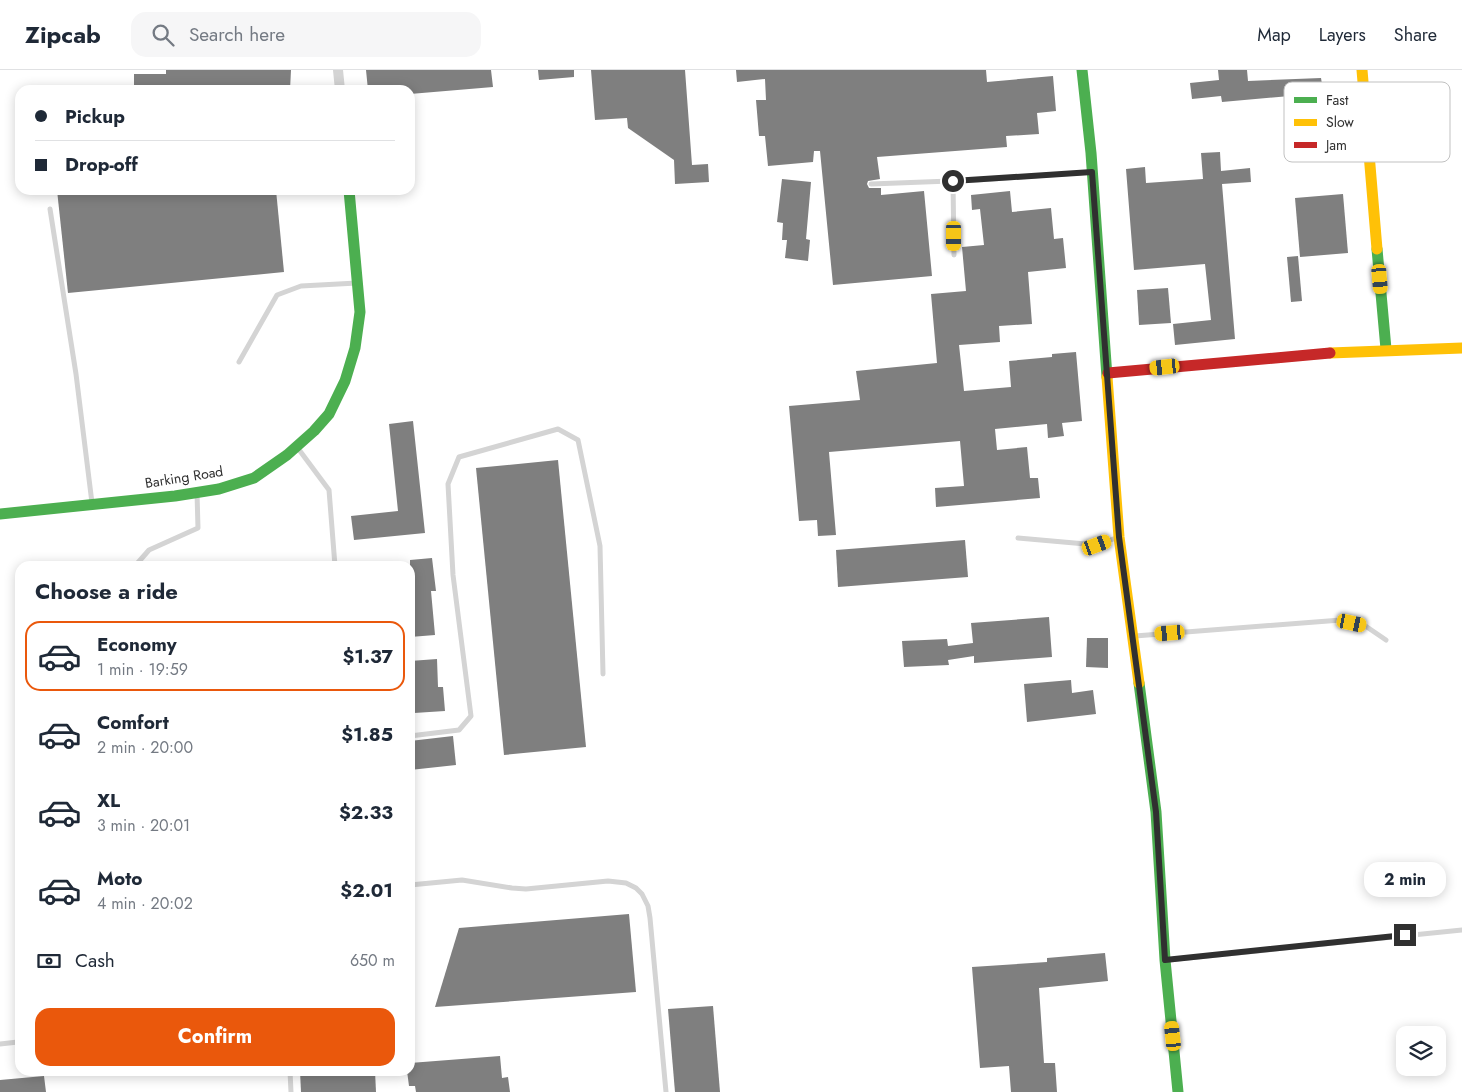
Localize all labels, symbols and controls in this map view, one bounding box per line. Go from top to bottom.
search box [131,12,481,57]
text: Zipcab [25,17,101,52]
icon: search [149,21,177,49]
text: Search here [189,21,285,48]
text: Map [1257,22,1291,48]
text: Layers [1319,22,1366,48]
text: Share [1394,22,1437,48]
legend [1284,82,1450,162]
text: Fast [1326,90,1349,110]
text: Pickup [65,103,125,130]
text: Slow [1326,112,1354,132]
text: Jam [1324,135,1347,155]
text: Drop-off [65,151,138,178]
route start [942,170,964,192]
car [946,221,961,251]
car [1371,263,1388,295]
car [1149,358,1180,376]
street label: Barking Road [143,461,225,493]
car [1080,533,1113,557]
text: Choose a ride [35,575,178,607]
car [1335,613,1368,633]
car [1154,624,1185,642]
text: Economy [97,631,177,658]
icon: car [37,634,82,679]
text: $1.37 [342,643,393,670]
text: 1 min · 19:59 [97,658,188,681]
text: Comfort [97,709,169,736]
icon: car [37,712,82,757]
text: $1.85 [341,721,393,748]
text: 2 min · 20:00 [97,736,193,759]
text: XL [97,787,120,814]
icon: car [37,790,82,835]
text: $2.33 [339,799,393,826]
text: 3 min · 20:01 [97,814,190,837]
callout: 2 min [1364,862,1446,898]
text: Moto [97,865,142,892]
icon: car [37,868,82,913]
text: 2 min [1384,868,1426,891]
text: $2.01 [340,877,393,904]
text: 4 min · 20:02 [97,892,193,915]
route end [1394,924,1416,946]
icon: cash [35,947,63,975]
text: Cash [75,947,115,974]
text: 650 m [350,949,395,972]
button: Confirm [35,1008,395,1066]
car [1163,1020,1182,1052]
map controls [1396,1026,1446,1076]
button: layers [1396,1026,1446,1076]

